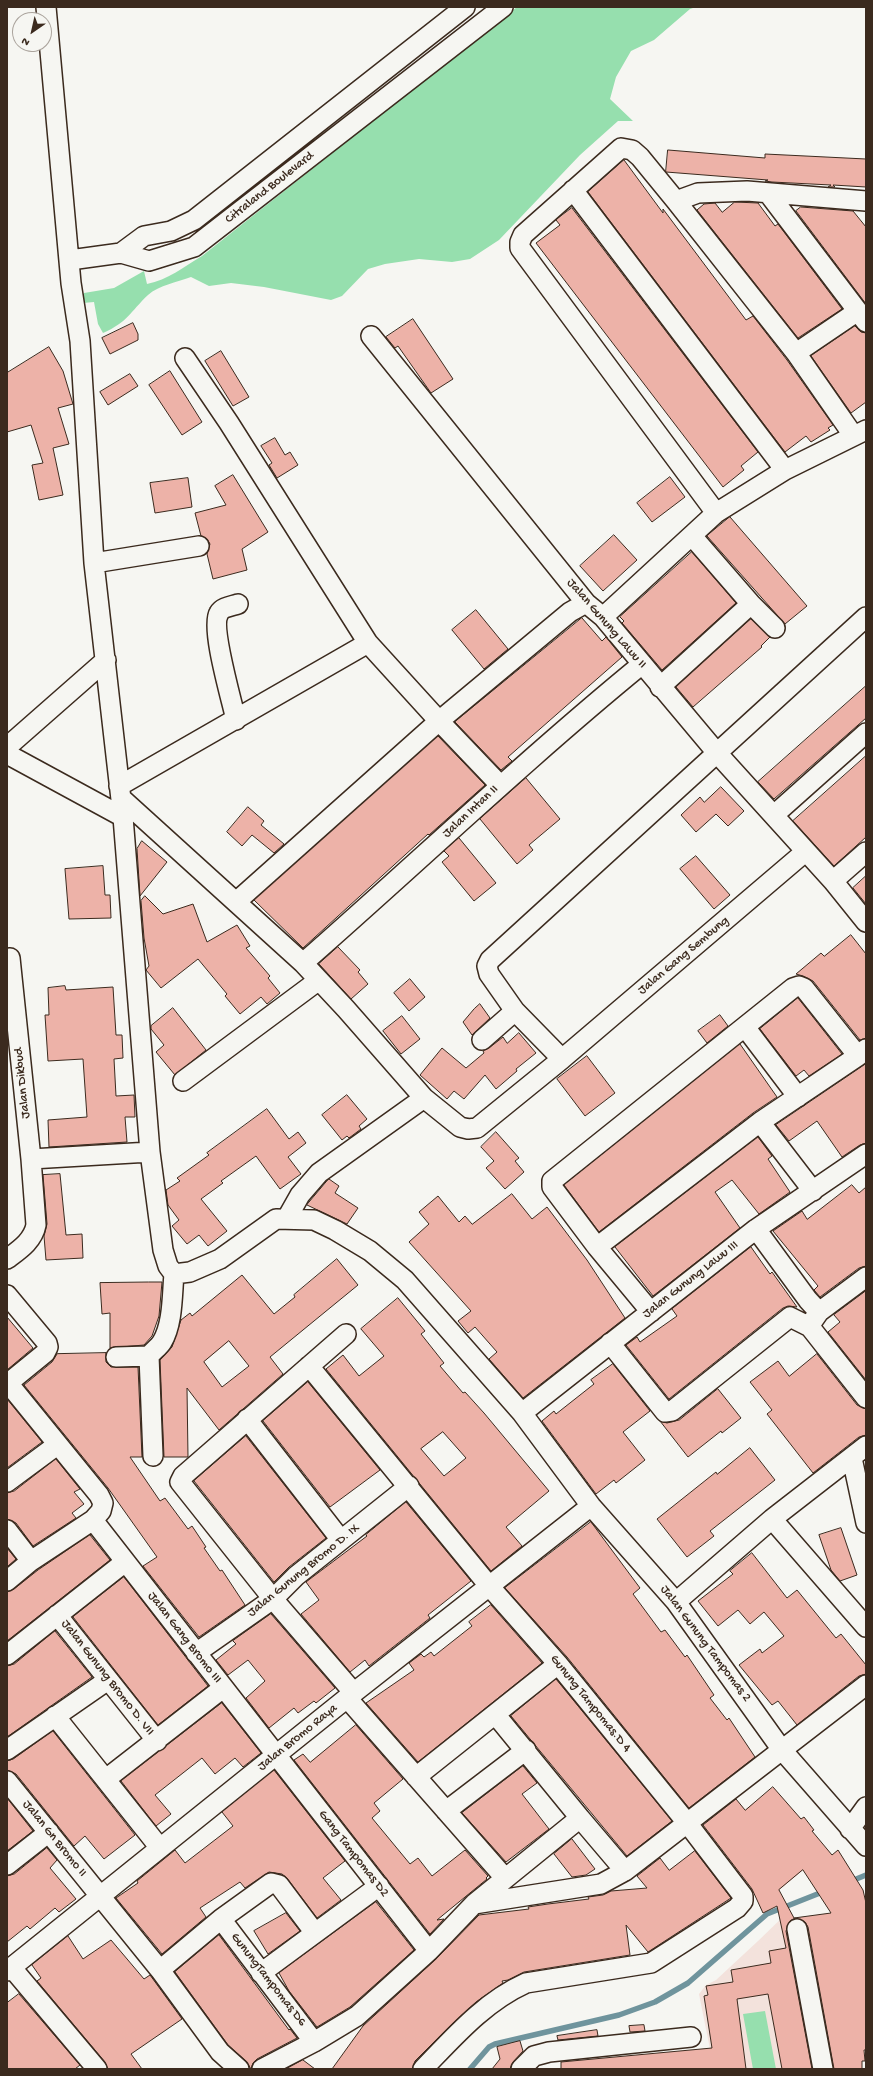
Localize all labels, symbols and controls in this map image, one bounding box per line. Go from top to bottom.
north arrow [12,12,52,52]
text: N [20,34,32,48]
street label: Citraland Boulevard [223,149,317,227]
street label: Jalan Gunung Lawu II [563,576,649,672]
street label: Jalan Intan II [440,782,502,842]
street label: Jalan Gang Sembung [635,913,733,999]
street label: Jalan Dikbud [12,1047,34,1119]
street label: Jalan Gunung Lawu III [640,1238,742,1322]
street label: Jalan Gunung Bromo D. IX [245,1521,363,1621]
street label: Jalan Gunung Tampomas 2 [656,1583,754,1705]
street label: Jalan Gang Bromo III [143,1589,225,1687]
street label: Jalan Gunung Bromo D. VII [57,1617,157,1739]
street label: Gunung Tampomas.D 4 [546,1652,634,1756]
street label: Jalan Bromo Raya [255,1701,341,1775]
street label: Jalan Gn Bromo II [18,1797,90,1881]
street label: Gang Tampomas D2 [314,1808,392,1900]
street label: GunungTampomas D6 [227,1930,309,2030]

